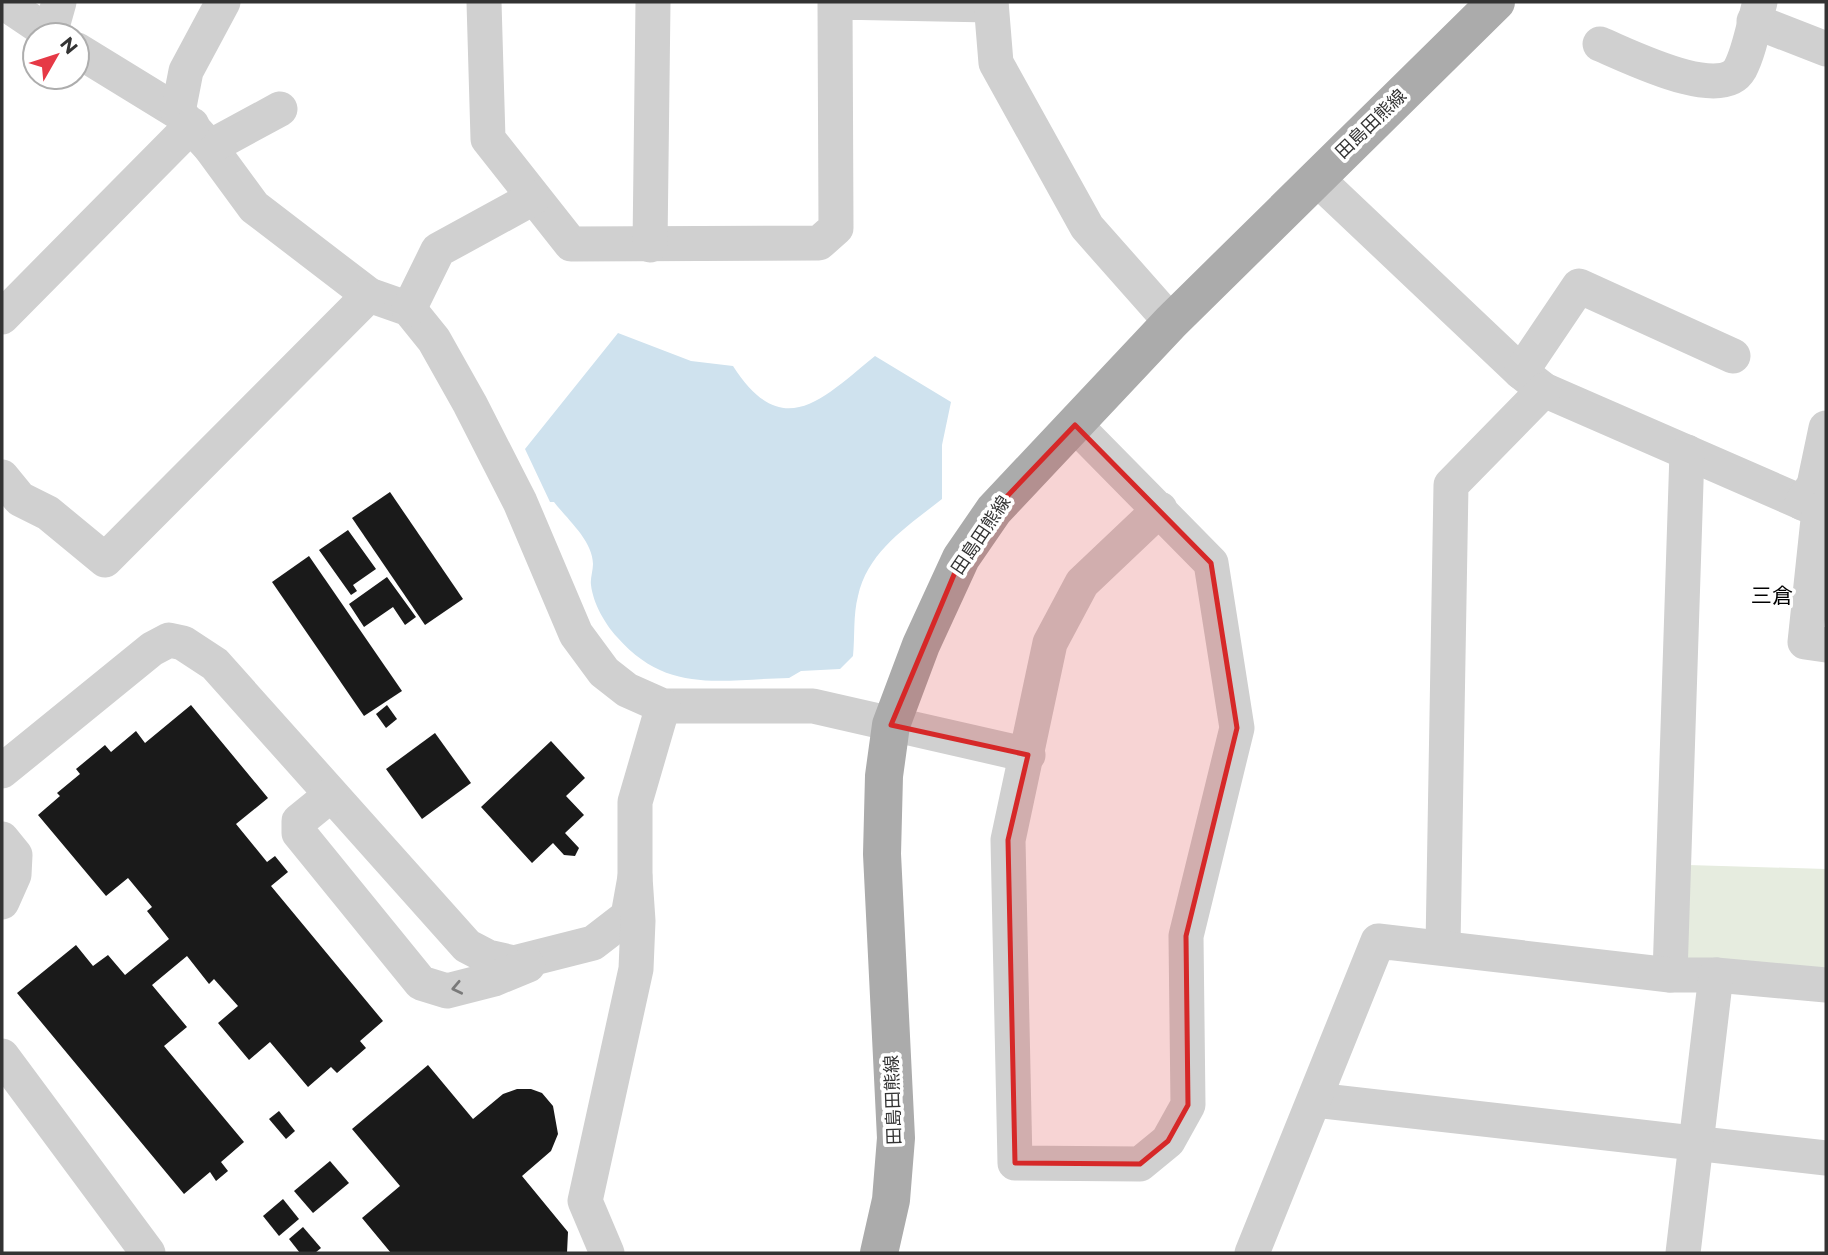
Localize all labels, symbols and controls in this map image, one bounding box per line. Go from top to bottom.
north arrow [21,21,91,91]
text: N [55,32,83,59]
street label: 田島田熊線 [1331,85,1411,163]
street label: 田島田熊線 [947,492,1015,578]
district label: 三倉 [1751,583,1793,608]
one-way arrow [451,980,463,995]
street label: 田島田熊線 [880,1055,906,1145]

